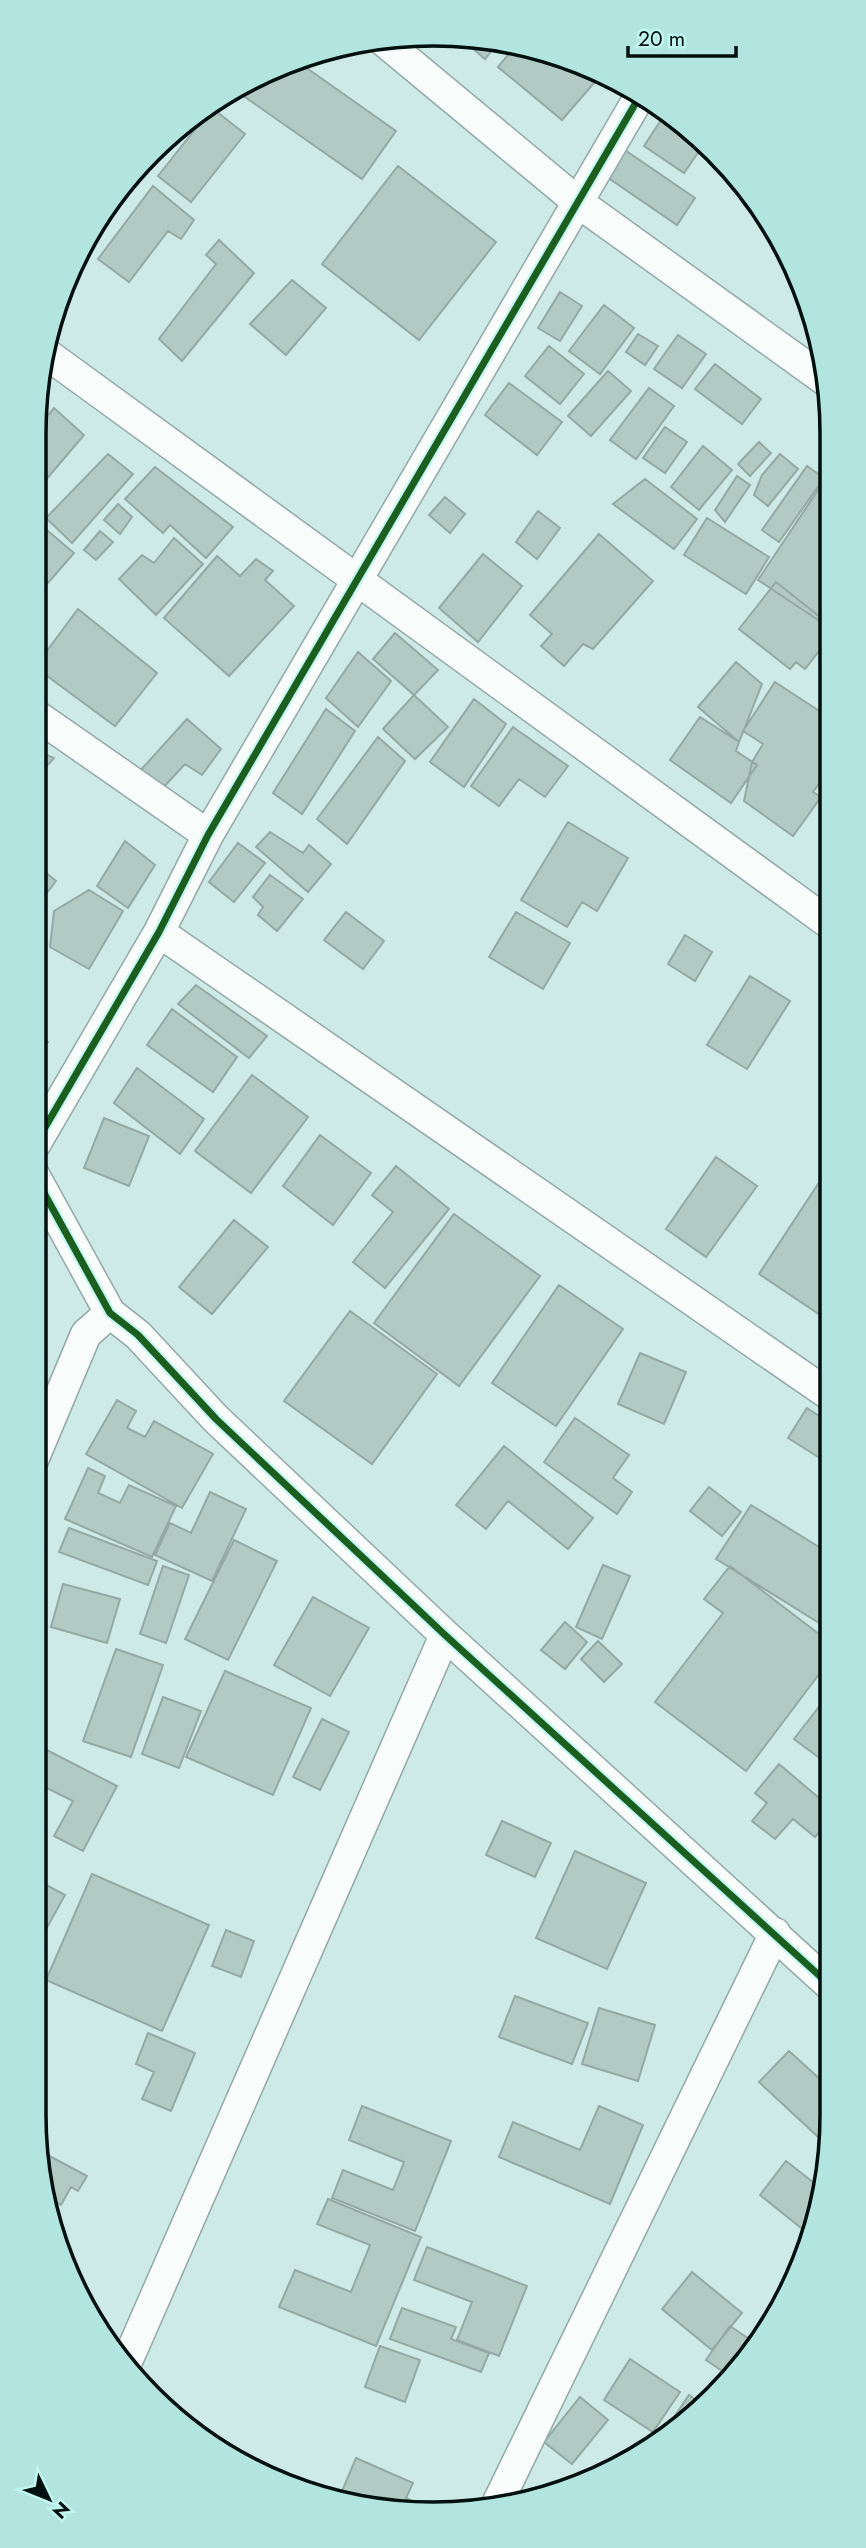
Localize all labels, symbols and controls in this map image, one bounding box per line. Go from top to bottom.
scale bar [628,14,736,58]
text: 20 m [638,24,685,54]
north arrow [14,2464,84,2534]
text: N [46,2496,76,2525]

